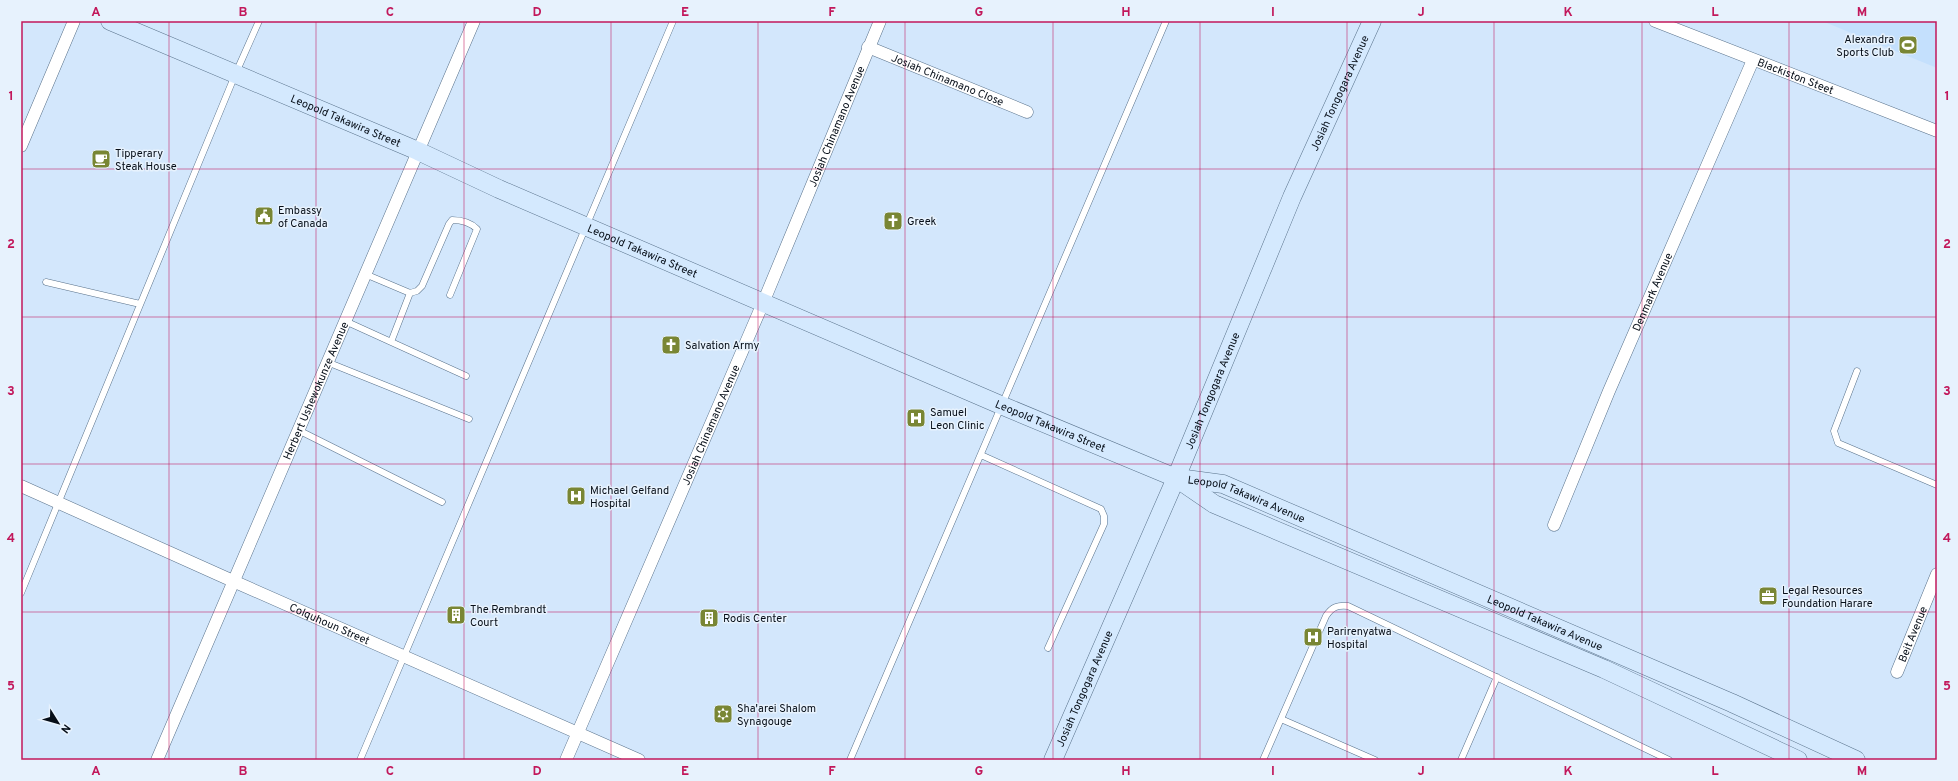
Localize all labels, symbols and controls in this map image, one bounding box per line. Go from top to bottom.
text: A [91,5,101,21]
text: B [239,5,248,21]
text: C [386,5,394,21]
text: D [532,5,542,21]
text: E [681,5,689,21]
text: F [828,5,836,21]
text: G [975,5,984,21]
text: H [1121,5,1131,21]
text: I [1271,5,1275,21]
text: J [1417,5,1425,21]
text: K [1563,5,1573,21]
text: L [1711,5,1719,21]
text: M [1857,5,1867,21]
street label: Josiah Tongogara Avenue [1308,33,1373,153]
place label: Alexandra Sports Club [1836,33,1894,60]
sports icon: Alexandra Sports Club [1897,34,1919,56]
street label: Josiah Chinamano Close [889,51,1006,110]
street label: Blackiston Steet [1755,56,1836,98]
street label: Josiah Chinamano Avenue [806,64,869,189]
text: 1 [8,89,14,105]
text: 1 [1944,89,1950,105]
street label: Leopold Takawira Street [288,92,403,151]
place label: Tipperary Steak House [115,147,177,174]
cafe icon: Tipperary Steak House [90,148,112,170]
place label: Embassy of Canada [278,204,328,231]
public building icon: Embassy of Canada [253,205,275,227]
church icon: Greek [882,210,904,232]
place label: Greek [907,215,937,229]
street label: Leopold Takawira Street [585,222,699,282]
text: 2 [7,237,15,253]
text: 2 [1943,237,1951,253]
street label: Denmark Avenue [1630,251,1676,334]
street label: Herbert Ushewokunze Avenue [281,320,352,462]
street label: Josiah Tongogara Avenue [1182,330,1243,452]
church icon: Salvation Army [660,334,682,356]
place label: Salvation Army [685,339,759,353]
street label: Josiah Chinamano Avenue [679,363,744,488]
text: 3 [7,384,15,400]
text: 3 [1943,384,1951,400]
street label: Leopold Takawira Street [993,397,1107,456]
place label: Samuel Leon Clinic [930,406,984,433]
hospital icon: Samuel Leon Clinic [905,407,927,429]
street label: Leopold Takawira Avenue [1187,473,1307,526]
place label: Michael Gelfand Hospital [590,484,669,511]
hospital icon: Michael Gelfand Hospital [565,485,587,507]
text: 4 [7,531,15,547]
text: 4 [1943,531,1951,547]
place label: Legal Resources Foundation Harare [1782,584,1873,611]
office icon: Legal Resources Foundation Harare [1757,585,1779,607]
street label: Leopold Takawira Avenue [1485,592,1605,655]
street label: Colquhoun Street [287,601,372,648]
place label: The Rembrandt Court [470,603,546,630]
building icon: The Rembrandt Court [445,604,467,626]
street label: Beit Avenue [1896,604,1931,664]
building icon: Rodis Center [698,607,720,629]
place label: Rodis Center [723,612,787,626]
place label: Parirenyatwa Hospital [1327,625,1392,652]
hospital icon: Parirenyatwa Hospital [1302,626,1324,648]
street label: Josiah Tongogara Avenue [1054,628,1117,749]
text: 5 [7,679,15,695]
text: 5 [1943,679,1951,695]
place label: Sha'arei Shalom Synagouge [737,702,816,729]
north arrow [38,703,78,743]
synagogue icon: Sha'arei Shalom Synagouge [712,703,734,725]
text: N [57,721,73,736]
text: A [91,764,101,780]
text: B [239,764,248,780]
text: C [386,764,394,780]
text: D [532,764,542,780]
text: E [681,764,689,780]
text: F [828,764,836,780]
text: G [975,764,984,780]
text: H [1121,764,1131,780]
text: I [1271,764,1275,780]
text: J [1417,764,1425,780]
text: K [1563,764,1573,780]
text: L [1711,764,1719,780]
text: M [1857,764,1867,780]

